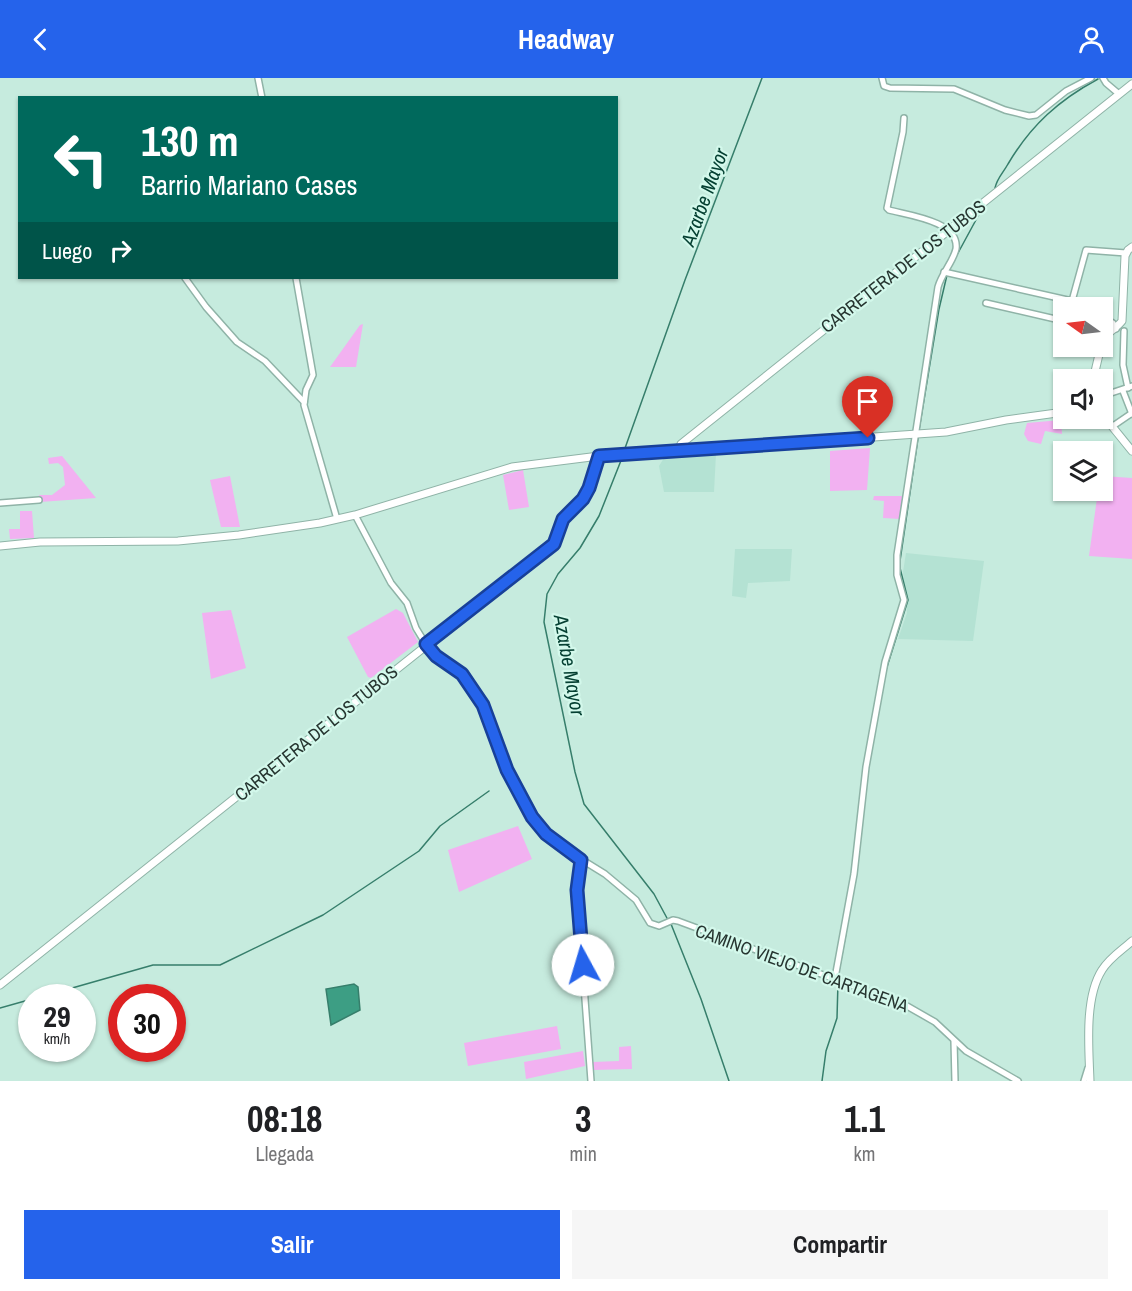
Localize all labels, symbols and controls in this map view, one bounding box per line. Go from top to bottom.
text: Headway [518,21,614,57]
icon: back [24,23,57,56]
icon: person [1075,23,1108,56]
text: 130 m [141,113,239,169]
icon: left [42,120,120,198]
water label: Azarbe Mayor [674,144,734,251]
text: Barrio Mariano Cases [141,167,358,203]
street label: CARRETERA DE LOS TUBOS [815,194,991,338]
icon: right [104,234,137,267]
text: Luego [42,236,92,266]
north arrow [1053,297,1113,357]
map controls [1053,297,1113,501]
button: sound [1053,369,1113,429]
pin [842,376,893,438]
icon: arrive [851,385,884,418]
button: layers [1053,441,1113,501]
water label: Azarbe Mayor [548,611,592,718]
street label: CARRETERA DE LOS TUBOS [229,659,403,807]
street label: CAMINO VIEJO DE CARTAGENA [692,918,912,1018]
position arrow [551,933,615,997]
speed limit sign: 30 [108,984,186,1062]
text: 29 [43,996,71,1036]
text: km/h [44,1028,70,1049]
text: 08:18 [247,1095,323,1143]
text: 3 [575,1095,591,1143]
text: 1.1 [844,1095,885,1143]
text: Llegada [256,1140,314,1167]
text: min [570,1140,597,1167]
text: km [853,1140,875,1167]
button: Salir [24,1210,560,1279]
button: Compartir [572,1210,1108,1279]

